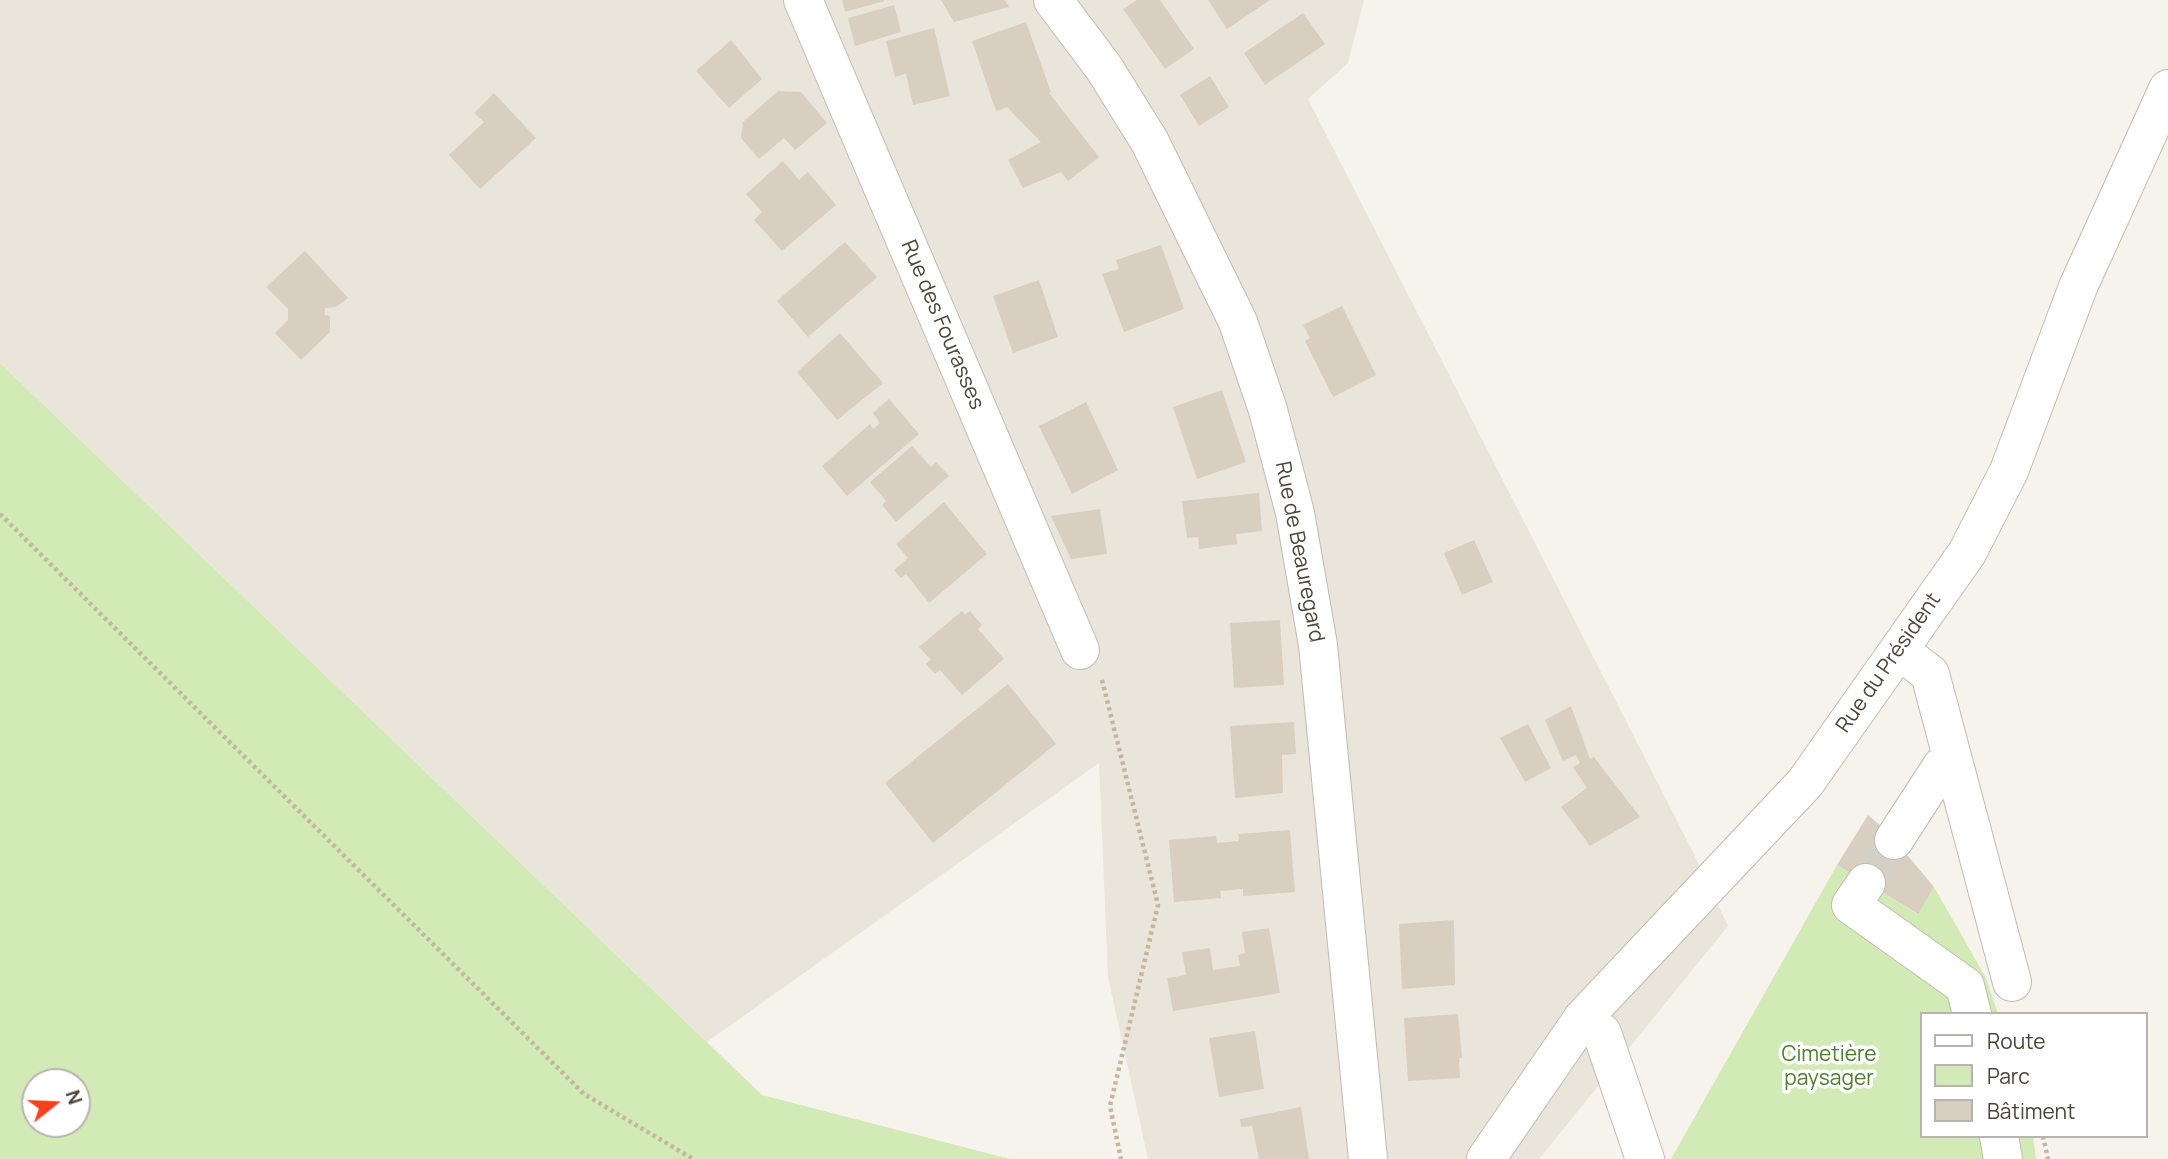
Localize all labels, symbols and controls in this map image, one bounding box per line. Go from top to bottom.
street label: Rue des Fourasses [895,237,989,413]
street label: Rue de Beauregard [1269,459,1329,645]
street label: Rue du Président [1831,588,1947,738]
legend [1920,1012,2147,1138]
text: Route [1987,1027,2045,1055]
park label: Cimetière paysager [1781,1042,1877,1092]
text: Parc [1987,1062,2030,1090]
north arrow [21,1068,91,1138]
text: N [60,1087,89,1108]
text: Bâtiment [1987,1097,2075,1125]

